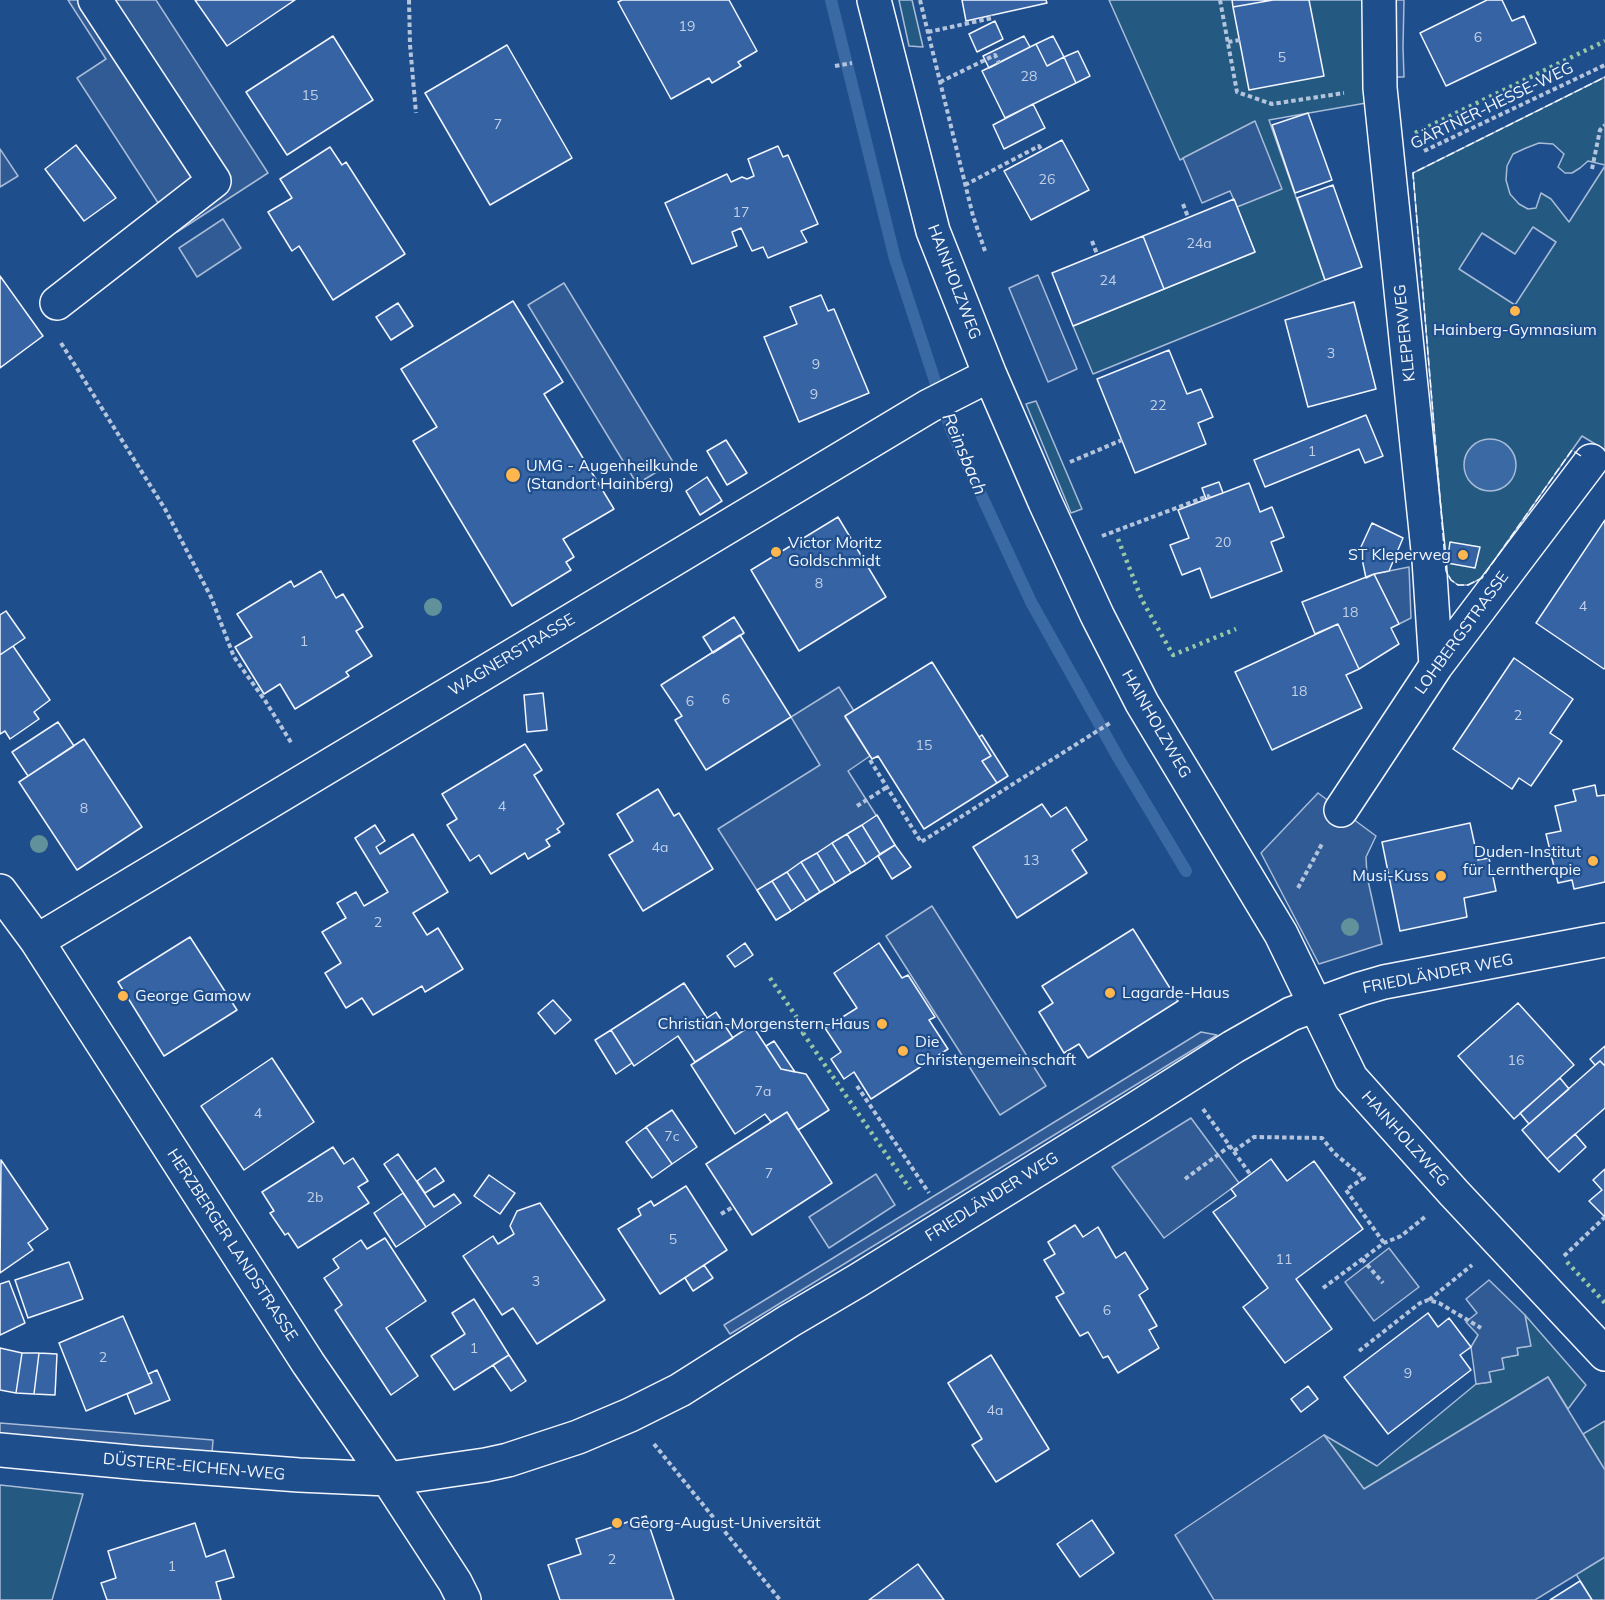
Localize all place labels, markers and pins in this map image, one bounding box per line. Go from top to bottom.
marker: Hainberg-Gymnasium [1508,304,1522,318]
place label: Hainberg-Gymnasium [1433,320,1597,340]
place label: UMG - Augenheilkunde (Standort Hainberg) [526,456,698,494]
marker: UMG - Augenheilkunde (Standort Hainberg) [504,466,522,484]
place label: Victor Moritz Goldschmidt [788,533,882,571]
marker: Victor Moritz Goldschmidt [769,545,783,559]
place label: ST Kleperweg [1348,545,1451,565]
marker: ST Kleperweg [1456,548,1470,562]
place label: Duden-Institut für Lerntherapie [1463,842,1581,880]
marker: Duden-Institut für Lerntherapie [1586,854,1600,868]
place label: Musi-Kuss [1352,866,1429,886]
marker: Musi-Kuss [1434,869,1448,883]
place label: Lagarde-Haus [1122,983,1230,1003]
place label: George Gamow [135,986,251,1006]
marker: Lagarde-Haus [1103,986,1117,1000]
marker: George Gamow [116,989,130,1003]
place label: Christian-Morgenstern-Haus [658,1014,870,1034]
marker: Christian-Morgenstern-Haus [875,1017,889,1031]
place label: Die Christengemeinschaft [915,1032,1076,1070]
marker: Die Christengemeinschaft [896,1044,910,1058]
place label: Georg-August-Universität [629,1513,821,1533]
marker: Georg-August-Universität [610,1516,624,1530]

